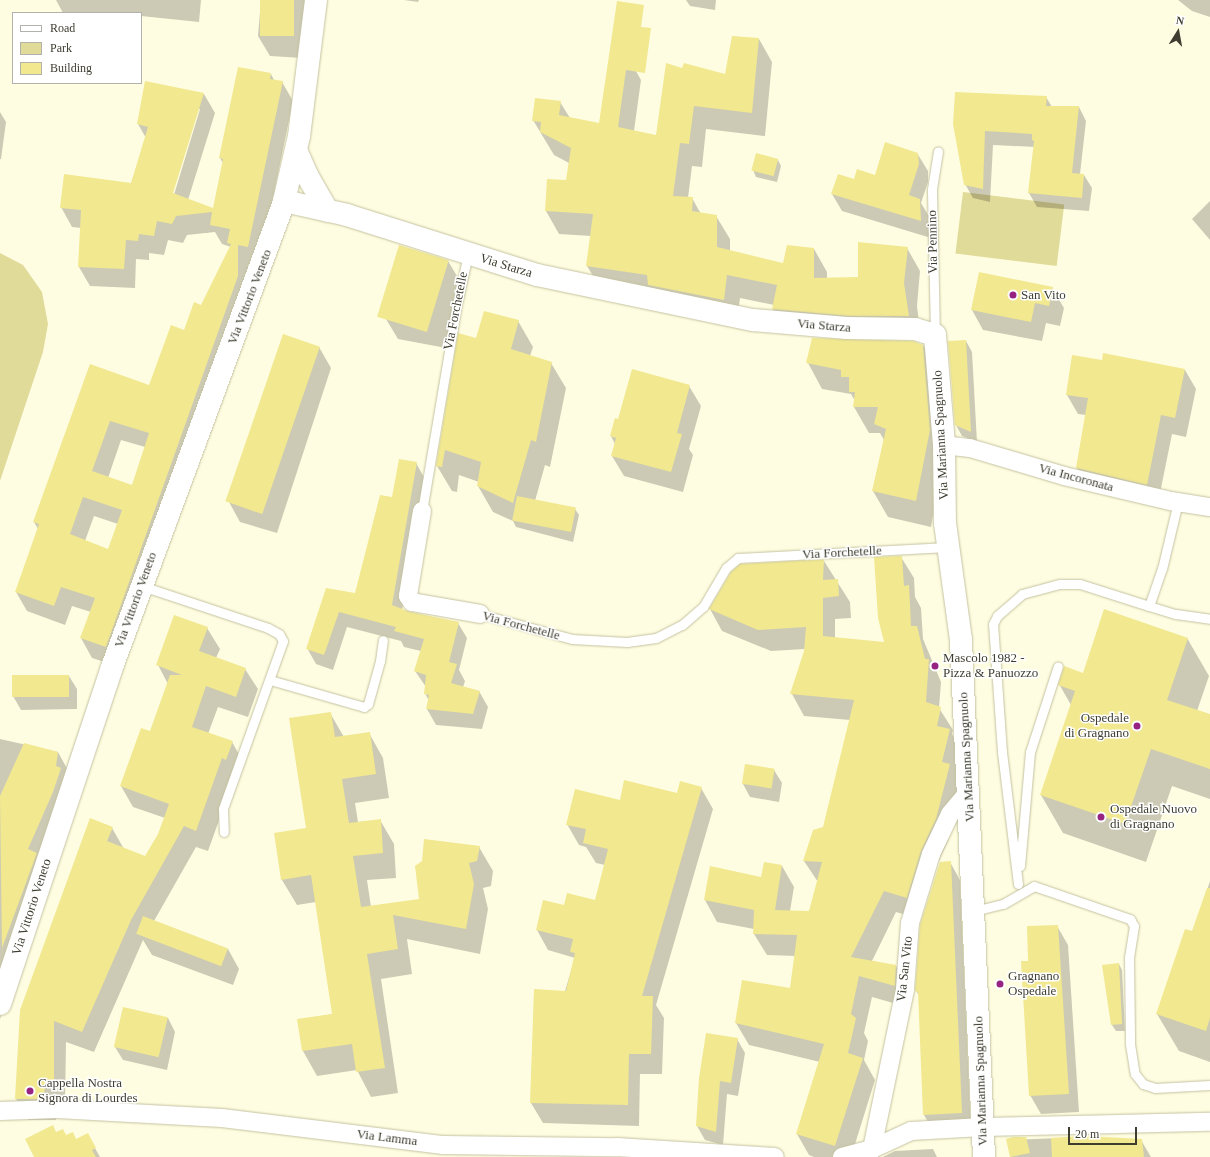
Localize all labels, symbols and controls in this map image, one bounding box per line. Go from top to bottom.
legend [12,12,142,84]
north arrow [1158,12,1198,52]
text: N [1175,14,1185,27]
text: Road [50,21,75,35]
text: Park [50,41,72,55]
text: Building [50,61,92,75]
street label: Via Pennino [925,210,941,274]
street label: Via Vittorio Veneto [225,247,275,347]
street label: Via Starza [478,251,534,281]
street label: Via Forchetelle [441,270,471,352]
place label: San Vito [1021,287,1066,303]
marker: San Vito [1008,290,1018,300]
street label: Via Starza [797,316,851,336]
street label: Via Marianna Spagnuolo [930,370,952,500]
street label: Via Incoronata [1037,461,1115,495]
street label: Via Forchetelle [802,543,882,563]
street label: Via Vittorio Veneto [111,550,161,650]
street label: Via Forchetelle [480,608,562,644]
place label: Mascolo 1982 - Pizza & Panuozzo [943,651,1038,682]
marker: Mascolo 1982 - Pizza & Panuozzo [930,661,940,671]
street label: Via Marianna Spagnuolo [956,692,978,822]
place label: Ospedale di Gragnano [1064,711,1129,742]
marker: Ospedale di Gragnano [1132,721,1142,731]
place label: Ospedale Nuovo di Gragnano [1110,802,1197,833]
marker: Ospedale Nuovo di Gragnano [1095,811,1107,823]
street label: Via Vittorio Veneto [9,857,55,957]
street label: Via San Vito [894,935,916,1003]
place label: Gragnano Ospedale [1008,969,1059,1000]
marker: Gragnano Ospedale [995,979,1005,989]
street label: Via Marianna Spagnuolo [971,1016,991,1146]
place label: Cappella Nostra Signora di Lourdes [38,1076,138,1107]
marker: Cappella Nostra Signora di Lourdes [25,1086,35,1096]
scale bar [1070,1119,1139,1145]
street label: Via Lamma [356,1127,418,1149]
text: 20 m [1075,1127,1099,1141]

